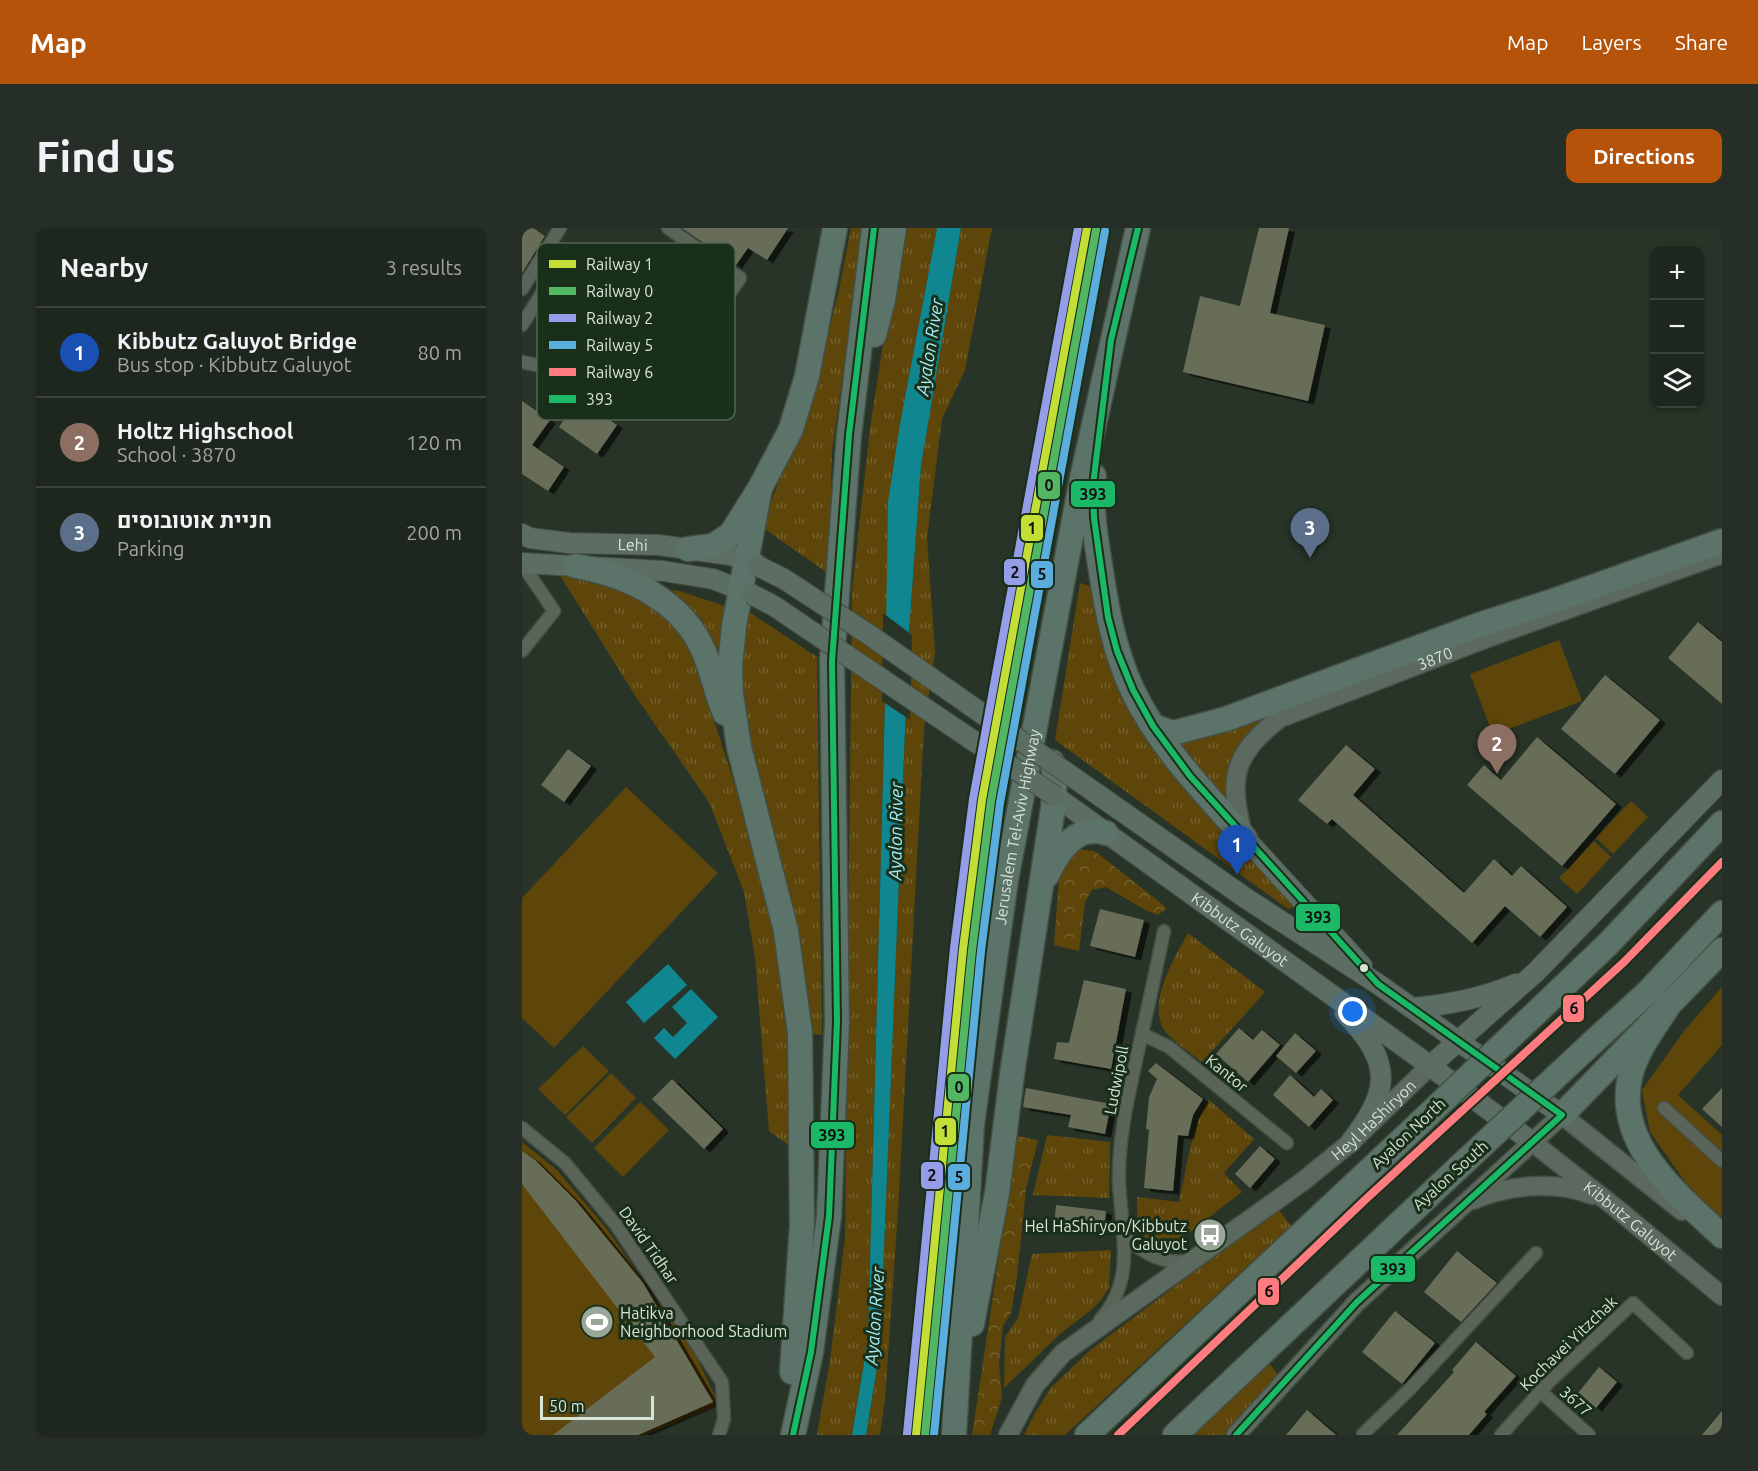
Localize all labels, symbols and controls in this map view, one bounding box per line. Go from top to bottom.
text: Map [30,27,87,58]
text: Map [1507,30,1548,54]
text: Layers [1581,30,1642,54]
text: Share [1675,30,1728,54]
button: Directions [1566,129,1722,183]
text: Find us [36,133,175,180]
legend [537,243,735,420]
map controls [1650,246,1704,408]
button: + [1650,246,1704,300]
text: Nearby [60,253,148,282]
text: Railway 1 [586,255,653,273]
text: 3 results [386,256,462,279]
text: Railway 0 [586,282,653,300]
water label: Ayalon River [911,296,947,398]
button: − [1650,300,1704,354]
text: Railway 2 [586,309,653,327]
text: Kibbutz Galuyot Bridge [117,328,357,353]
text: Railway 5 [586,336,653,354]
text: 1 [74,341,85,364]
text: 80 m [418,341,462,364]
text: Bus stop · Kibbutz Galuyot [117,353,352,376]
button: layers [1650,354,1704,408]
text: Railway 6 [586,363,653,381]
text: 393 [586,390,613,408]
text: Holtz Highschool [117,418,293,443]
text: 2 [74,431,85,454]
text: 120 m [406,431,462,454]
text: School · 3870 [117,443,236,466]
line badge: 0 [1037,471,1061,500]
text: 0 [1044,476,1054,494]
line badge: 393 [1070,480,1116,508]
text: 393 [1079,485,1107,503]
text: חניית אוטובוסים [117,507,272,532]
pin: 3 [1290,508,1330,558]
line badge: 1 [1020,514,1044,542]
text: 1 [1027,519,1037,537]
text: 3 [74,521,85,544]
text: 200 m [406,521,462,544]
street label: Lehi [618,535,648,554]
text: Parking [117,537,185,560]
line badge: 2 [1003,558,1026,586]
line badge: 5 [1030,560,1054,589]
text: 2 [1010,563,1020,581]
text: 5 [1037,565,1047,583]
street label: 3870 [1415,643,1455,673]
pin: 2 [1478,724,1516,774]
street label: Jerusalem Tel-Aviv Highway [991,727,1043,926]
water label: Ayalon River [884,781,906,881]
pin: 1 [1218,826,1256,875]
street label: Kibbutz Galuyot [1188,888,1293,970]
line badge: 393 [1295,903,1341,932]
text: 393 [1304,908,1332,926]
unlabelled marker [1358,962,1370,974]
line badge: 6 [1562,994,1585,1023]
your location [1338,997,1367,1026]
text: 6 [1569,999,1579,1017]
street label: Ludwipoll [1100,1044,1132,1116]
street label: Kantor [1202,1051,1252,1095]
line badge: 0 [947,1073,970,1102]
street label: Heyl HaShiryon [1328,1076,1419,1164]
text: 0 [954,1078,964,1096]
street label: Ayalon North [1367,1094,1449,1172]
line badge: 1 [934,1117,957,1146]
line badge: 393 [810,1121,855,1149]
text: 1 [940,1122,950,1140]
text: 393 [818,1126,846,1144]
street label: Ayalon South [1409,1137,1491,1213]
line badge: 2 [920,1161,944,1190]
line badge: 5 [947,1163,971,1191]
text: 2 [927,1166,937,1184]
text: 5 [954,1168,964,1186]
street label: Kibbutz Galuyot [1580,1177,1681,1264]
street label: David Tidhar [616,1203,682,1287]
place label: Hel HaShiryon/Kibbutz Galuyot [1024,1217,1188,1253]
bus stop icon: Hel HaShiryon/Kibbutz Galuyot [1192,1217,1228,1253]
line badge: 393 [1370,1255,1416,1283]
text: 393 [1379,1260,1407,1278]
water label: Ayalon River [861,1265,887,1367]
line badge: 6 [1257,1277,1280,1306]
text: 6 [1264,1282,1274,1300]
street label: Kochavei Yitzchak [1516,1292,1620,1394]
sports icon: Hatikva Neighborhood Stadium [579,1304,615,1340]
place label: Hatikva Neighborhood Stadium [620,1304,787,1340]
street label: 3677 [1557,1382,1595,1420]
scale bar [540,1393,654,1420]
text: 50 m [549,1397,585,1415]

